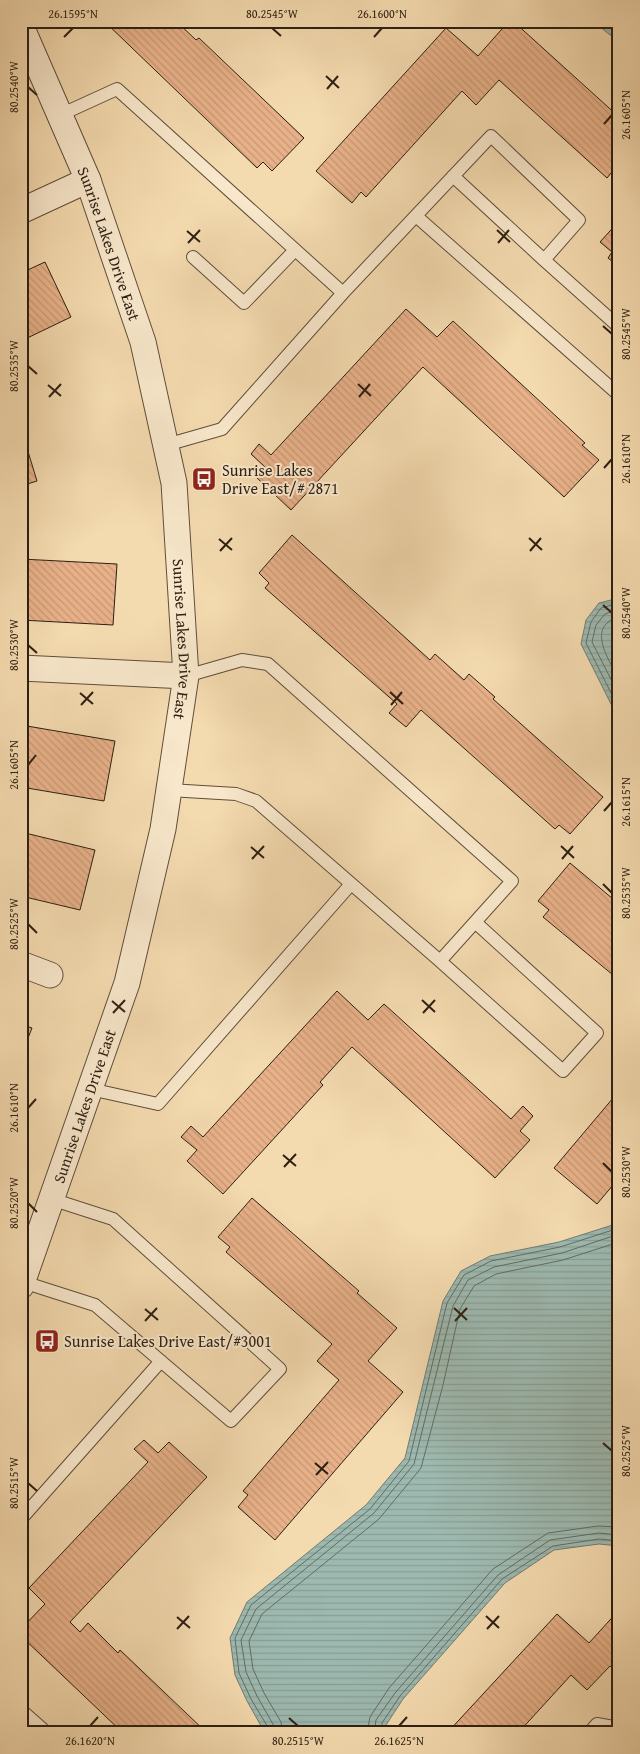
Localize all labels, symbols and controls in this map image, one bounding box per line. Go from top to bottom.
text: 26.1595°N [48,5,98,22]
text: 80.2545°W [246,5,299,22]
text: 26.1600°N [357,5,407,22]
text: 80.2540°W [5,60,22,113]
text: 26.1605°N [617,90,634,140]
street label: Sunrise Lakes Drive East [72,163,147,324]
text: 80.2545°W [617,307,634,360]
text: 80.2535°W [5,339,22,392]
text: 26.1610°N [617,434,634,484]
place label: Sunrise Lakes Drive East/# 2871 [222,458,339,500]
bus stop icon: Sunrise Lakes Drive East/# 2871 [191,466,217,492]
street label: Sunrise Lakes Drive East [167,558,198,722]
text: 80.2540°W [617,586,634,639]
text: 80.2530°W [5,618,22,671]
text: 26.1605°N [5,740,22,790]
text: 26.1615°N [617,777,634,827]
text: 80.2535°W [617,866,634,919]
text: 80.2525°W [5,897,22,950]
street label: Sunrise Lakes Drive East [46,1025,122,1186]
text: 26.1610°N [5,1083,22,1133]
text: 80.2530°W [617,1145,634,1198]
text: 80.2520°W [5,1176,22,1229]
bus stop icon: Sunrise Lakes Drive East/#3001 [34,1328,60,1354]
place label: Sunrise Lakes Drive East/#3001 [64,1329,272,1353]
text: 80.2525°W [617,1424,634,1477]
text: 80.2515°W [5,1456,22,1509]
text: 26.1620°N [65,1732,115,1749]
text: 80.2515°W [272,1732,325,1749]
text: 26.1625°N [374,1732,424,1749]

